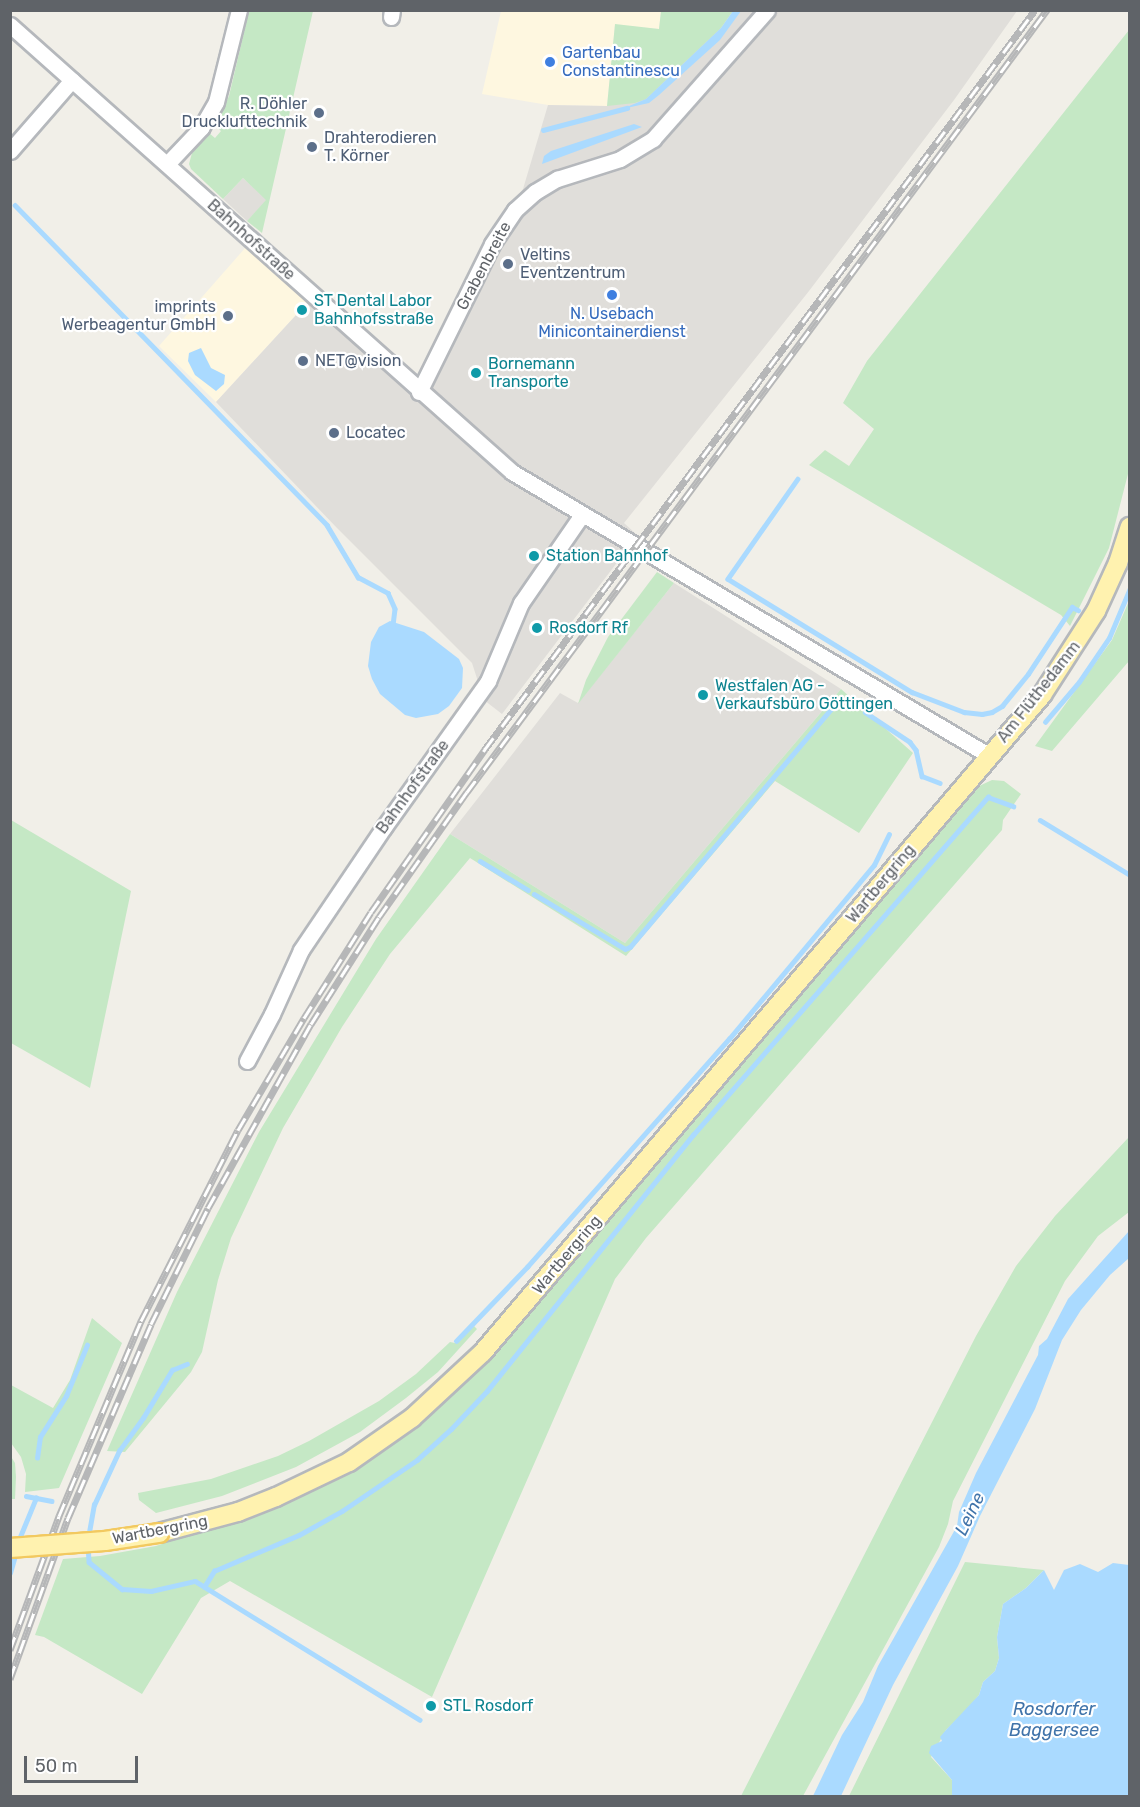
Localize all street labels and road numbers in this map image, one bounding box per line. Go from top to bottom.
street label: Bahnhofstraße [203,196,299,284]
street label: Grabenbreite [453,219,515,313]
street label: Am Flüthedamm [993,637,1085,747]
street label: Bahnhofstraße [372,736,454,838]
street label: Wartbergring [843,841,919,927]
street label: Wartbergring [529,1212,605,1298]
street label: Wartbergring [111,1511,209,1549]

